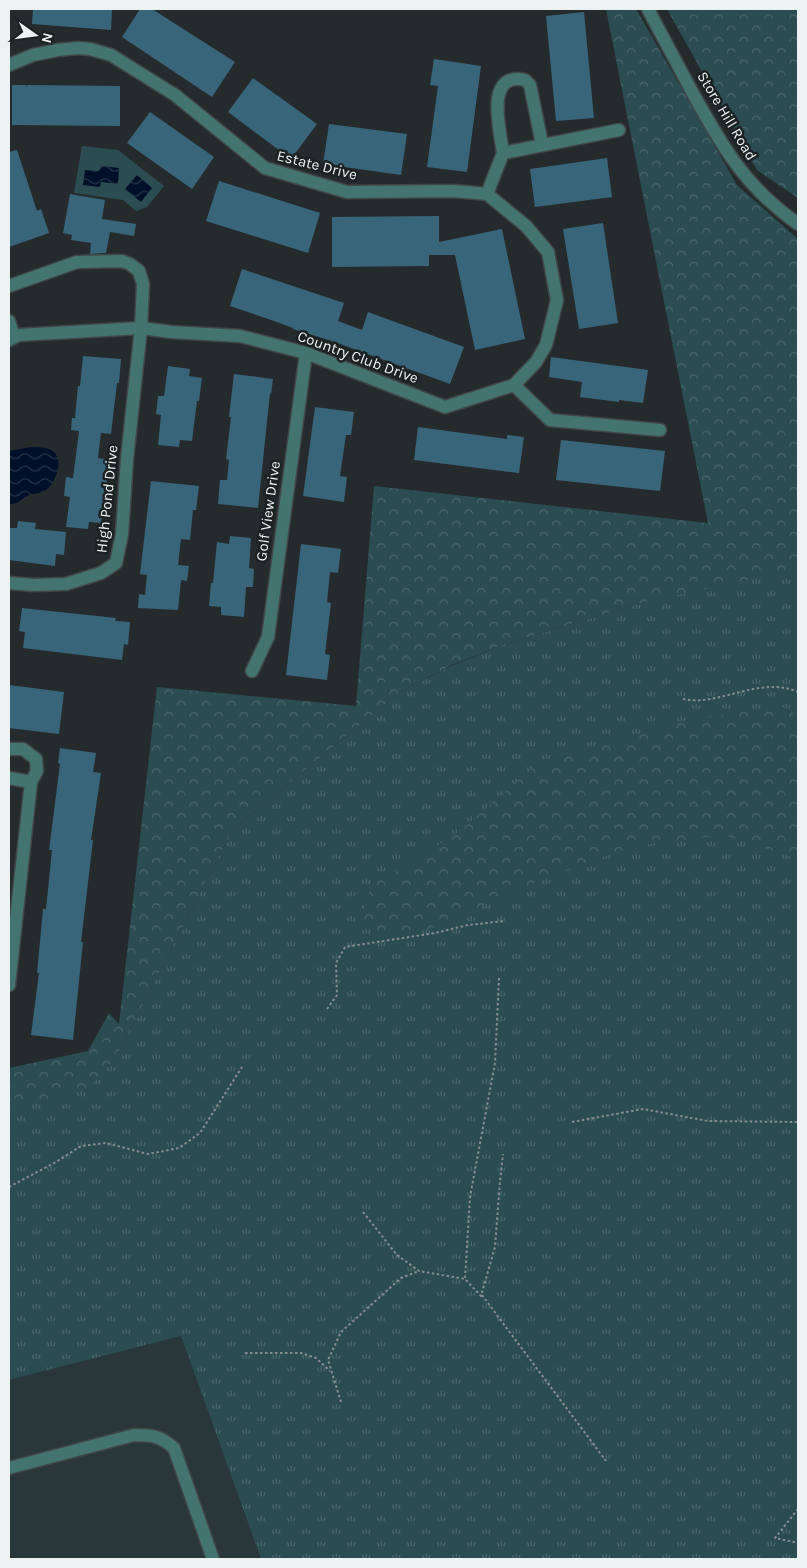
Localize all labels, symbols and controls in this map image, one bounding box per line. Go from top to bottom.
north arrow [10,10,60,60]
text: N [38,31,57,45]
street label: Store Hill Road [693,68,761,164]
street label: Estate Drive [275,146,359,184]
street label: Country Club Drive [295,327,421,387]
street label: High Pond Drive [92,444,122,554]
street label: Golf View Drive [252,460,284,562]

